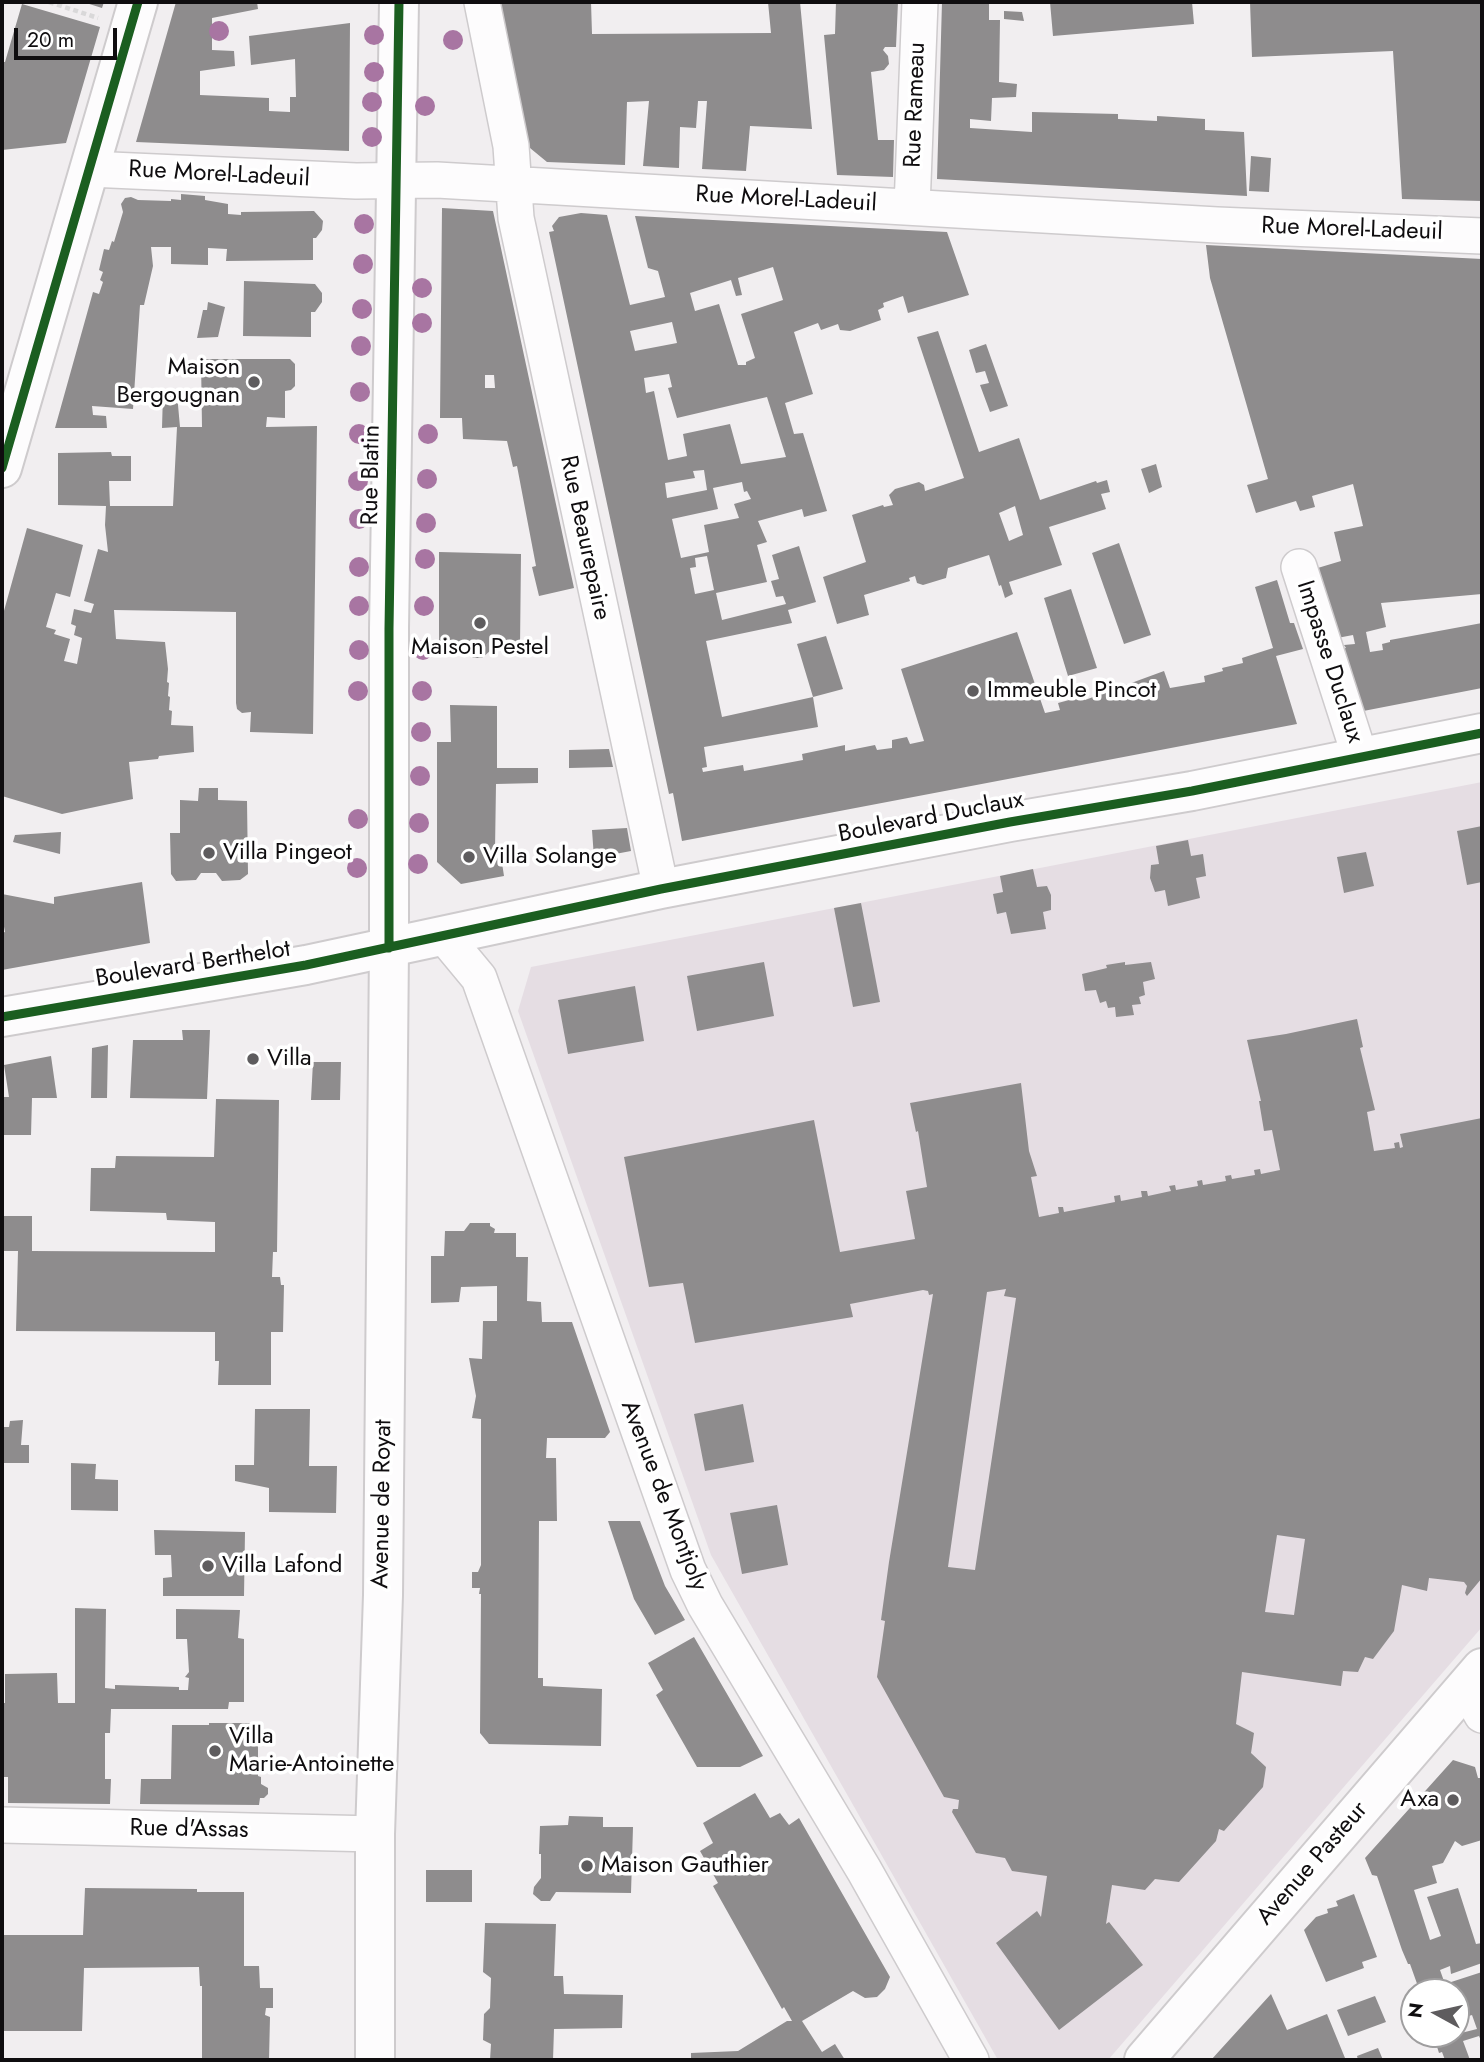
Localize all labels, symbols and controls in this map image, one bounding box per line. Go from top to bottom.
scale bar [18,14,121,58]
text: 20 m [27,25,74,55]
street label: Rue Rameau [899,42,933,168]
street label: Rue Morel-Ladeuil [128,156,310,194]
street label: Rue Morel-Ladeuil [695,181,877,219]
street label: Rue Morel-Ladeuil [1261,212,1443,248]
place label: Maison Bergougnan [117,354,240,410]
marker: Maison Bergougnan [246,374,262,390]
street label: Rue Blatin [357,424,387,526]
street label: Rue Beaurepaire [553,453,615,623]
street label: Impasse Duclaux [1289,577,1369,747]
marker: Maison Pestel [472,615,488,631]
place label: Maison Pestel [411,634,549,662]
place label: Immeuble Pincot [987,677,1156,705]
marker: Immeuble Pincot [965,683,981,699]
street label: Boulevard Duclaux [836,786,1026,850]
place label: Villa Pingeot [223,839,352,867]
place label: Villa Solange [483,843,617,871]
marker: Villa Pingeot [201,845,217,861]
marker: Villa Solange [461,849,477,865]
street label: Boulevard Berthelot [93,935,293,995]
place label: Villa [267,1045,312,1073]
marker: Villa [245,1051,261,1067]
street label: Avenue de Montjoly [613,1397,713,1595]
street label: Avenue de Royat [367,1419,399,1589]
place label: Villa Lafond [222,1552,342,1580]
marker: Villa Lafond [200,1558,216,1574]
place label: Villa Marie-Antoinette [229,1723,394,1779]
marker: Villa Marie-Antoinette [207,1743,223,1759]
place label: Axa [1400,1786,1439,1814]
marker: Axa [1445,1792,1461,1808]
street label: Avenue Pasteur [1251,1796,1375,1932]
street label: Rue d'Assas [129,1815,249,1845]
place label: Maison Gauthier [601,1852,769,1880]
marker: Maison Gauthier [579,1858,595,1874]
north arrow [1400,1978,1470,2048]
text: N [1401,2001,1430,2020]

